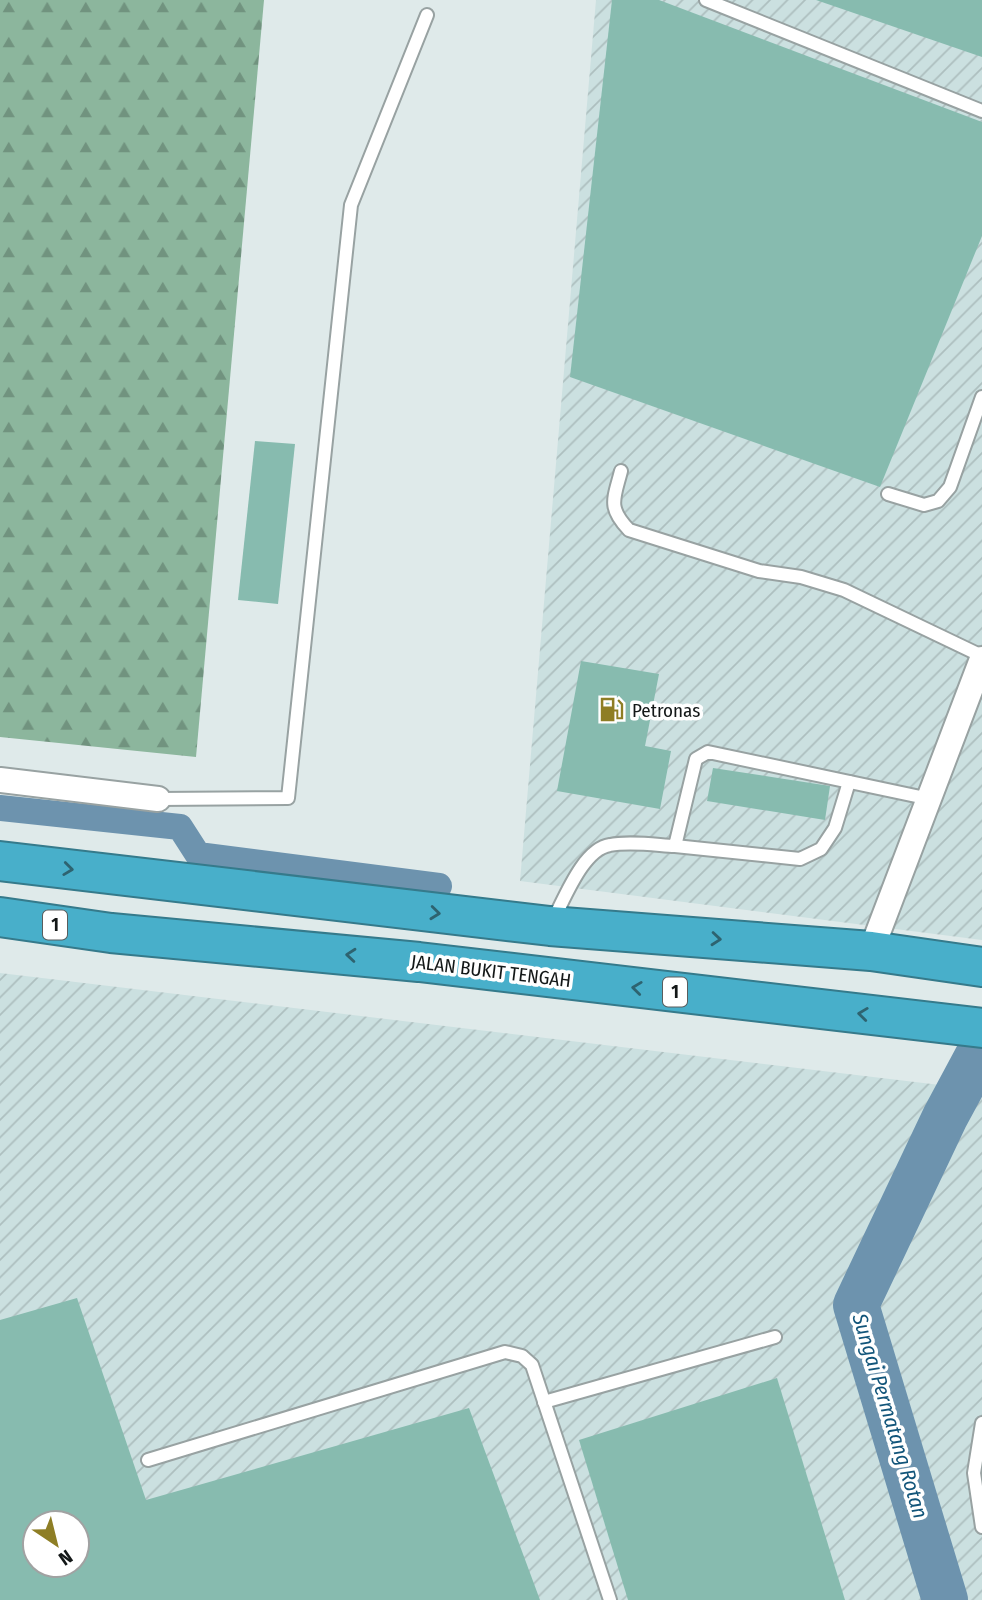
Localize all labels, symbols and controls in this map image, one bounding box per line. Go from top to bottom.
fuel station icon: Petronas [598,696,626,724]
place label: Petronas [632,699,700,722]
one-way arrow [62,862,74,877]
one-way arrow [429,906,441,921]
road number: 1 [43,910,67,940]
one-way arrow [711,931,722,946]
one-way arrow [345,948,356,963]
street label: JALAN BUKIT TENGAH [410,950,572,992]
road number: 1 [663,978,687,1007]
one-way arrow [631,980,643,995]
one-way arrow [857,1007,869,1022]
water label: Sungai Permatang Rotan [846,1309,934,1522]
north arrow [21,1509,91,1579]
text: N [54,1545,77,1570]

